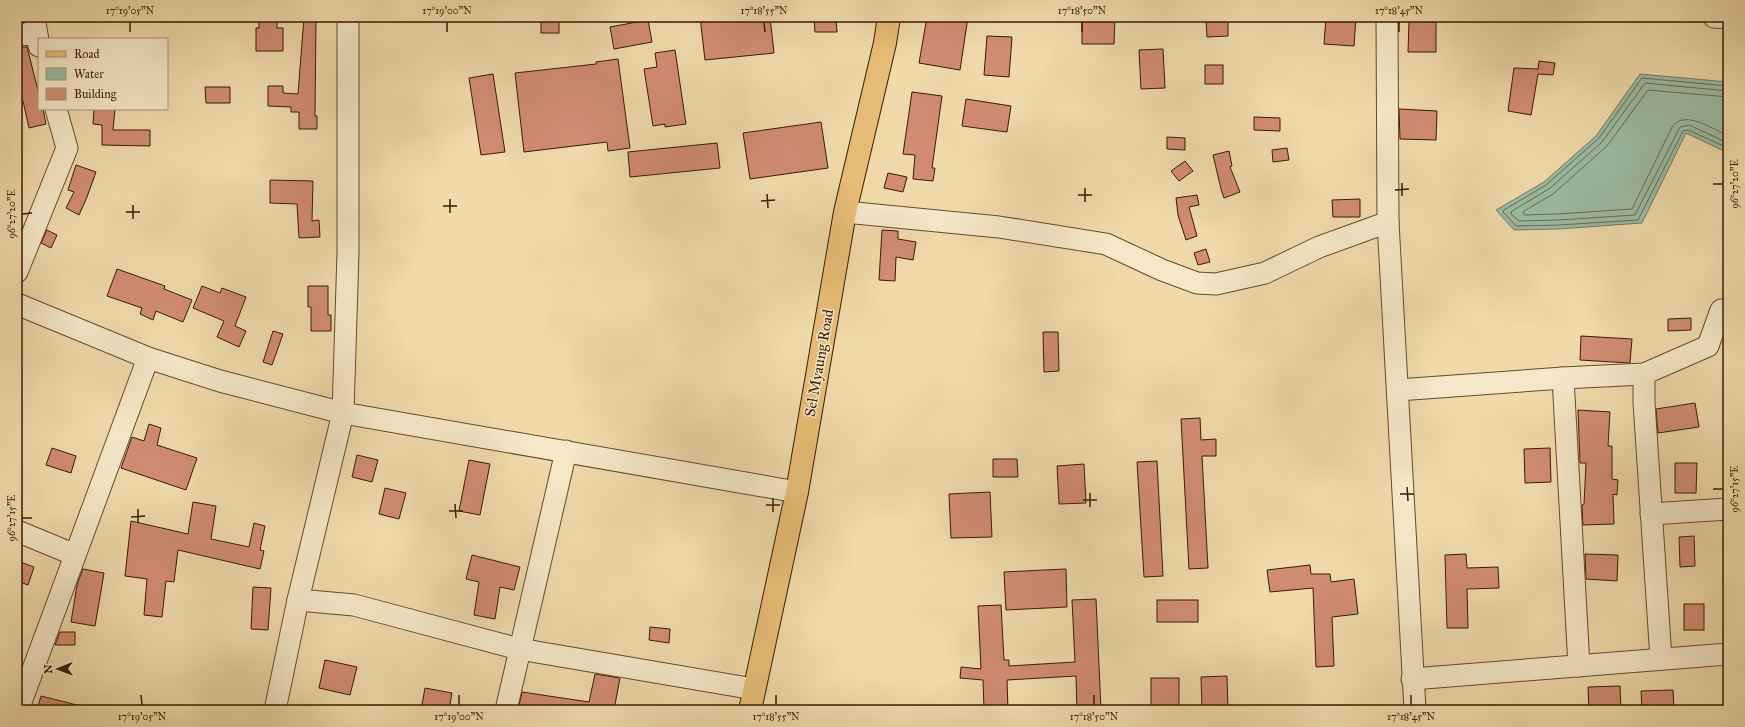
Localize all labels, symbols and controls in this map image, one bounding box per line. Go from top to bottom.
text: 17°19'05"N [106,5,155,17]
text: 17°19'00"N [422,5,472,17]
text: 17°18'55"N [740,5,788,17]
text: 17°18'50"N [1058,5,1107,17]
text: 17°18'45"N [1375,5,1424,17]
legend [38,38,168,110]
text: Road [74,47,100,61]
text: Water [74,67,104,81]
text: Building [74,87,117,102]
text: 96°27'20"E [1729,159,1741,209]
text: 96°27'20"E [6,189,18,239]
street label: Sel Myaung Road [801,307,837,418]
text: 96°27'15"E [1729,466,1741,512]
text: 96°27'15"E [6,495,18,541]
north arrow [38,649,78,689]
text: N [42,664,55,674]
text: 17°19'05"N [118,711,167,723]
text: 17°19'00"N [434,711,484,723]
text: 17°18'55"N [752,711,800,723]
text: 17°18'50"N [1070,711,1119,723]
text: 17°18'45"N [1387,711,1436,723]

